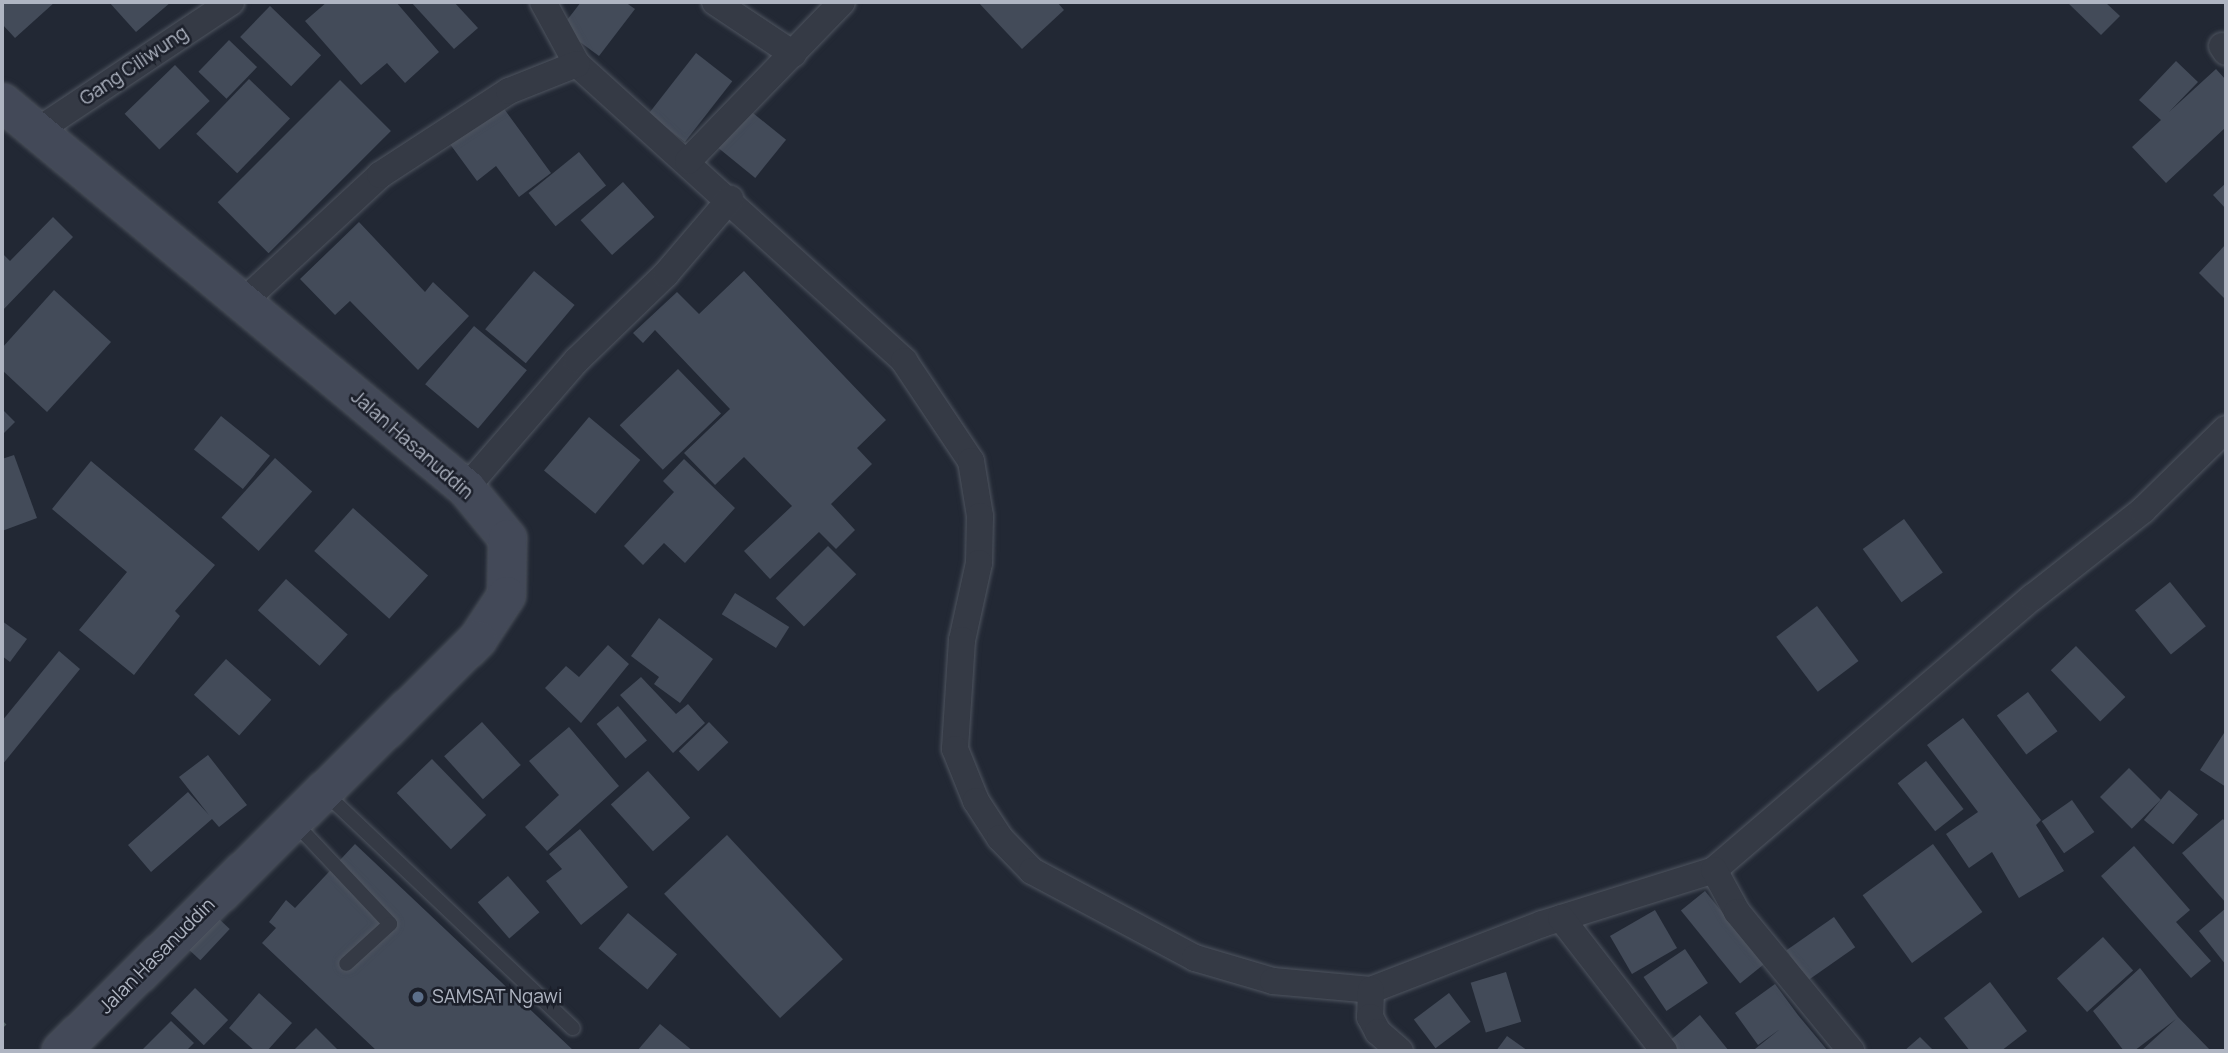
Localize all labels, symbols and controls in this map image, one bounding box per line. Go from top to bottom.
street label: Gang Ciliwung [76,21,192,111]
street label: Jalan Hasanuddin [346,386,478,504]
street label: Jalan Hasanuddin [94,893,220,1019]
place label: SAMSAT Ngawi [432,986,563,1008]
marker: SAMSAT Ngawi [410,989,426,1005]

